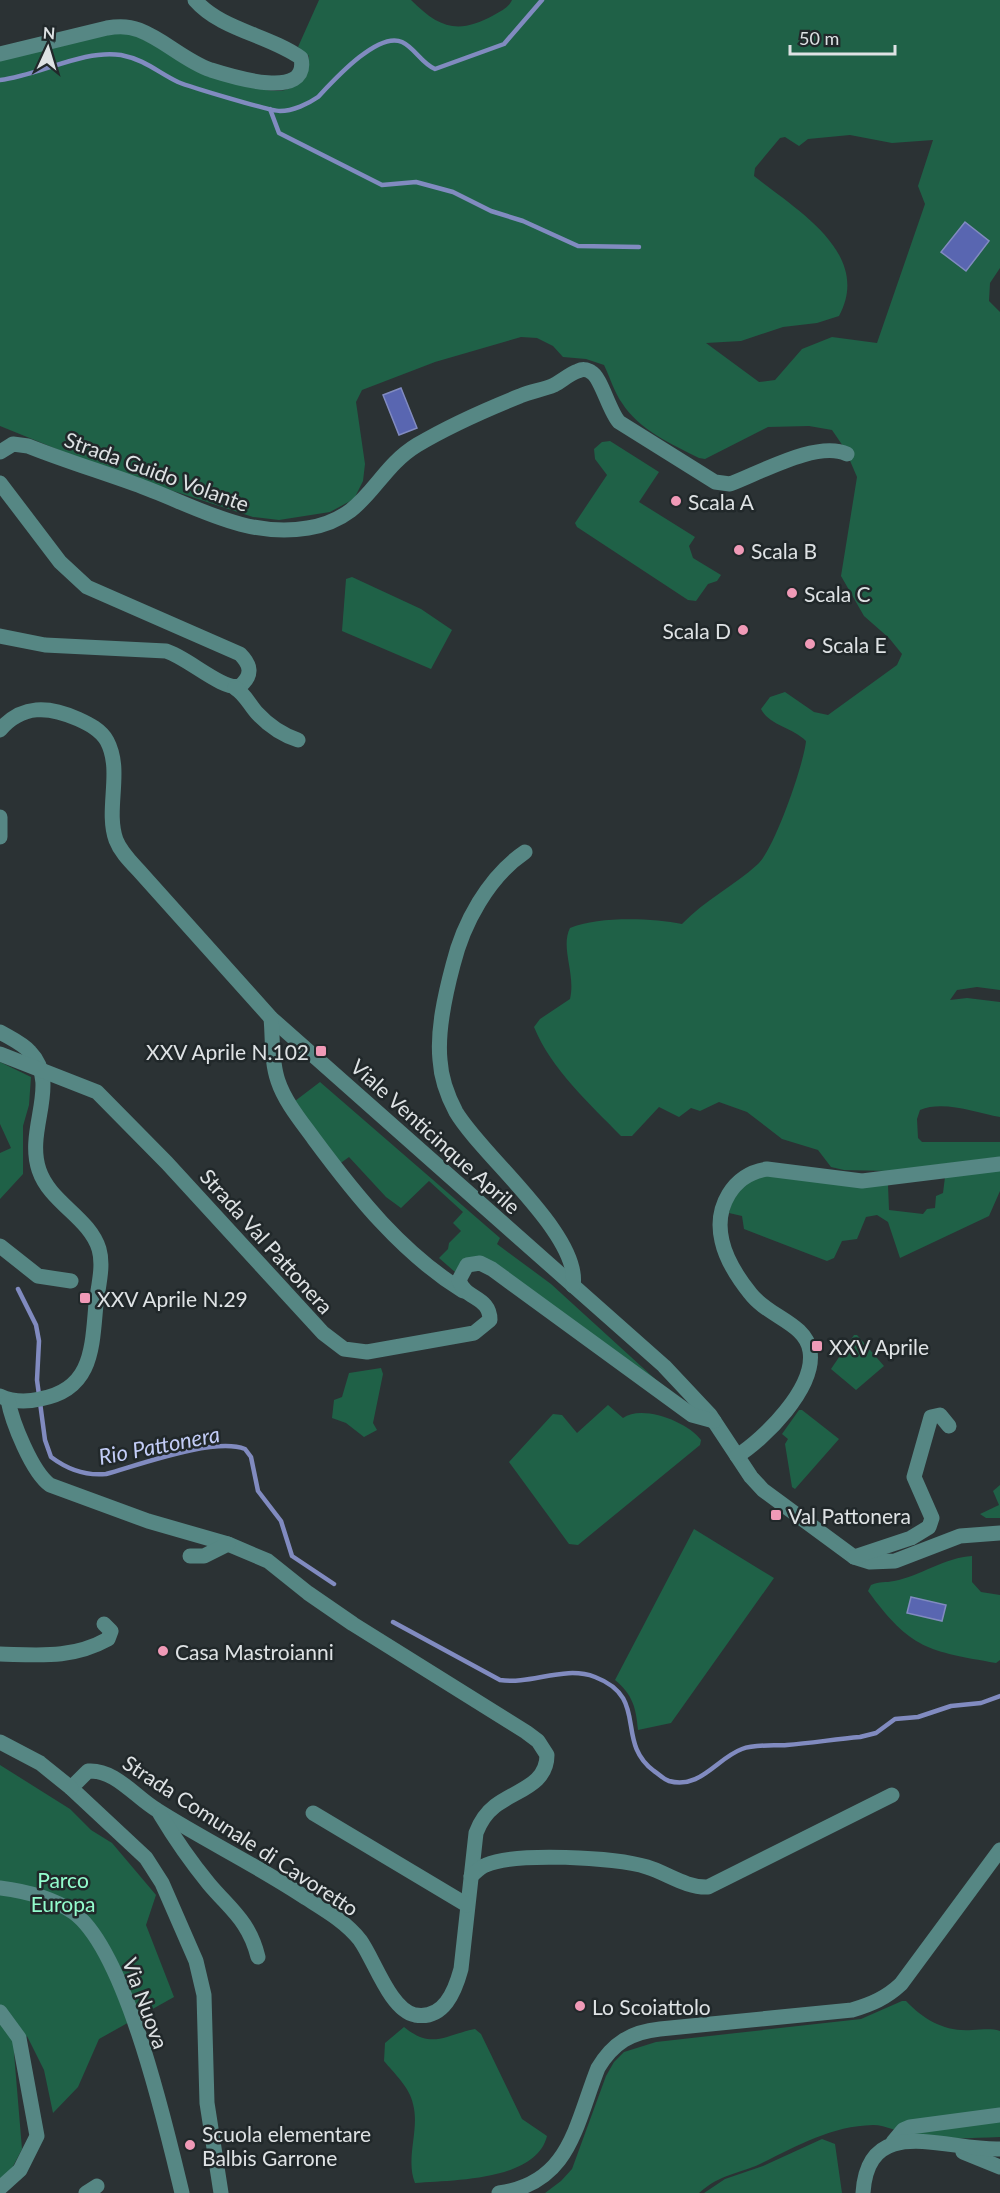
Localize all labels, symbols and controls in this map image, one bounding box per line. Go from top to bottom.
north arrow [18,18,78,78]
scale bar [790,18,895,56]
text: N [42,23,56,42]
text: 50 m [799,27,839,49]
street label: Strada Guido Volante [61,426,253,516]
place label: Scala A [688,489,755,514]
marker: Scala A [669,494,683,508]
place label: Scala B [751,538,817,563]
marker: Scala B [732,543,746,557]
place label: Scala C [804,581,871,606]
marker: Scala C [785,586,799,600]
place label: Scala D [662,618,731,643]
marker: Scala D [736,623,750,637]
place label: Scala E [822,632,887,657]
marker: Scala E [803,637,817,651]
place label: XXV Aprile N.102 [146,1039,309,1064]
marker: XXV Aprile N.102 [314,1044,328,1058]
street label: Viale Venticinque Aprile [346,1053,526,1219]
street label: Strada Val Pattonera [195,1163,339,1319]
place label: XXV Aprile N.29 [97,1286,248,1311]
marker: XXV Aprile N.29 [78,1291,92,1305]
place label: XXV Aprile [829,1334,929,1359]
marker: XXV Aprile [810,1339,824,1353]
water label: Rio Pattonera [96,1420,222,1470]
place label: Val Pattonera [788,1503,911,1528]
marker: Val Pattonera [769,1508,783,1522]
place label: Casa Mastroianni [175,1639,334,1664]
marker: Casa Mastroianni [156,1644,170,1658]
street label: Strada Comunale di Cavoretto [119,1749,363,1921]
park label: Parco Europa [31,1867,95,1916]
street label: Via Nuova [118,1954,174,2052]
place label: Lo Scoiattolo [592,1994,711,2019]
marker: Lo Scoiattolo [573,1999,587,2013]
place label: Scuola elementare Balbis Garrone [202,2121,371,2170]
marker: Scuola elementare Balbis Garrone [183,2138,197,2152]

